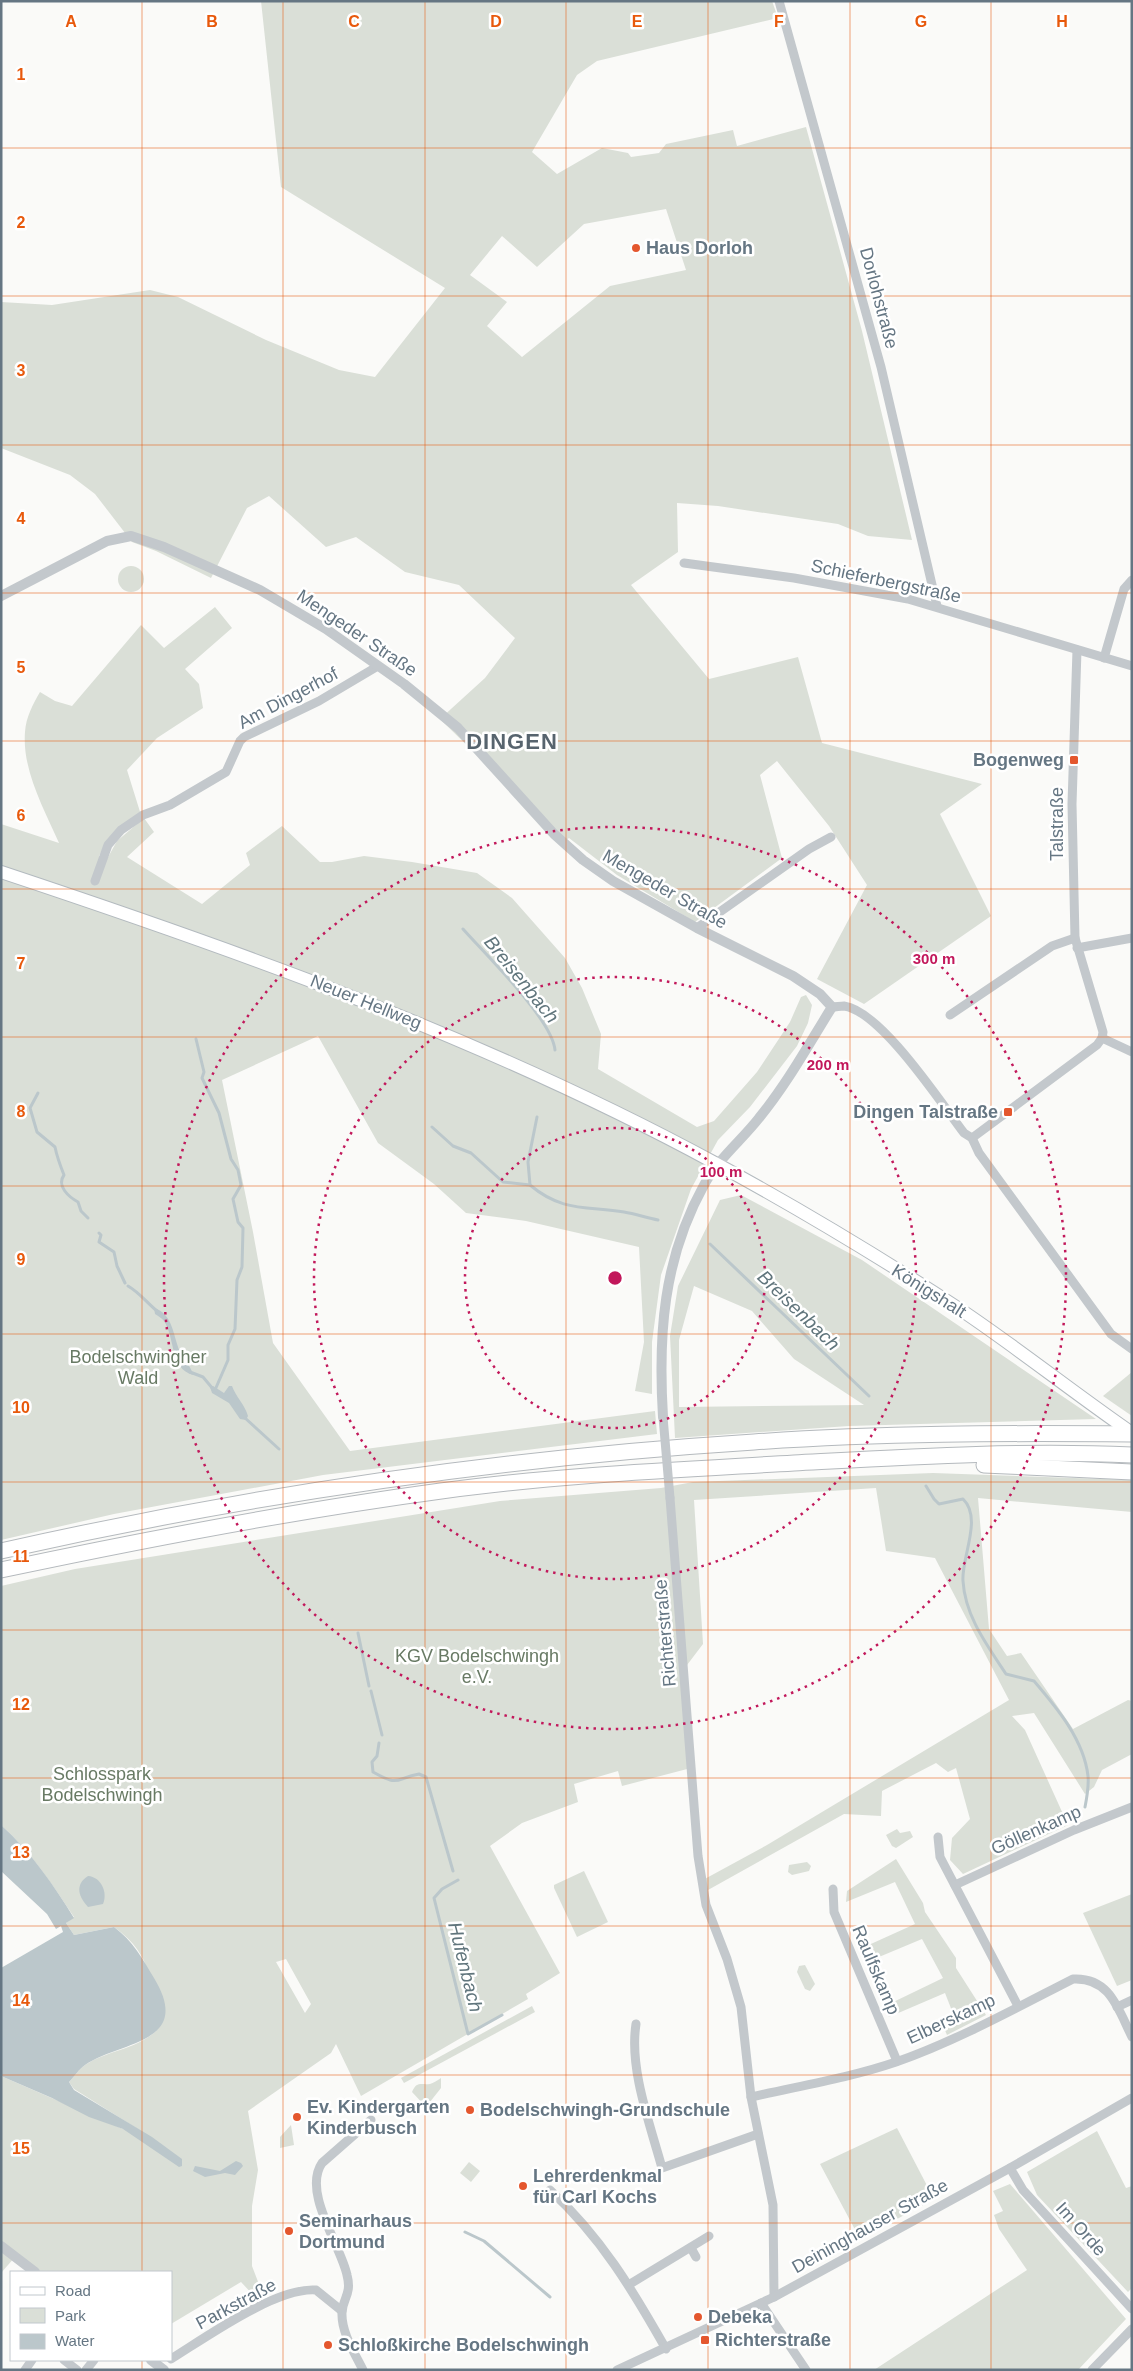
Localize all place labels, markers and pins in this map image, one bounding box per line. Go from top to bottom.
place label: Haus Dorloh [646,238,753,258]
marker: Haus Dorloh [630,242,642,254]
place label: Bogenweg [973,750,1064,770]
marker: Bogenweg [1068,754,1080,766]
place label: Dingen Talstraße [853,1102,998,1122]
marker: Dingen Talstraße [1002,1106,1014,1118]
centre of rings [606,1269,624,1287]
place label: Ev. Kindergarten Kinderbusch [307,2097,450,2138]
place label: Bodelschwingh-Grundschule [480,2100,730,2120]
marker: Bodelschwingh-Grundschule [464,2104,476,2116]
marker: Ev. Kindergarten Kinderbusch [291,2111,303,2123]
place label: Lehrerdenkmal für Carl Kochs [533,2166,662,2207]
marker: Lehrerdenkmal für Carl Kochs [517,2180,529,2192]
place label: Seminarhaus Dortmund [299,2211,412,2252]
marker: Seminarhaus Dortmund [283,2225,295,2237]
place label: Debeka [708,2307,773,2327]
marker: Debeka [692,2311,704,2323]
place label: Richterstraße [715,2330,831,2350]
marker: Richterstraße [699,2334,711,2346]
place label: Schloßkirche Bodelschwingh [338,2335,589,2355]
marker: Schloßkirche Bodelschwingh [322,2339,334,2351]

